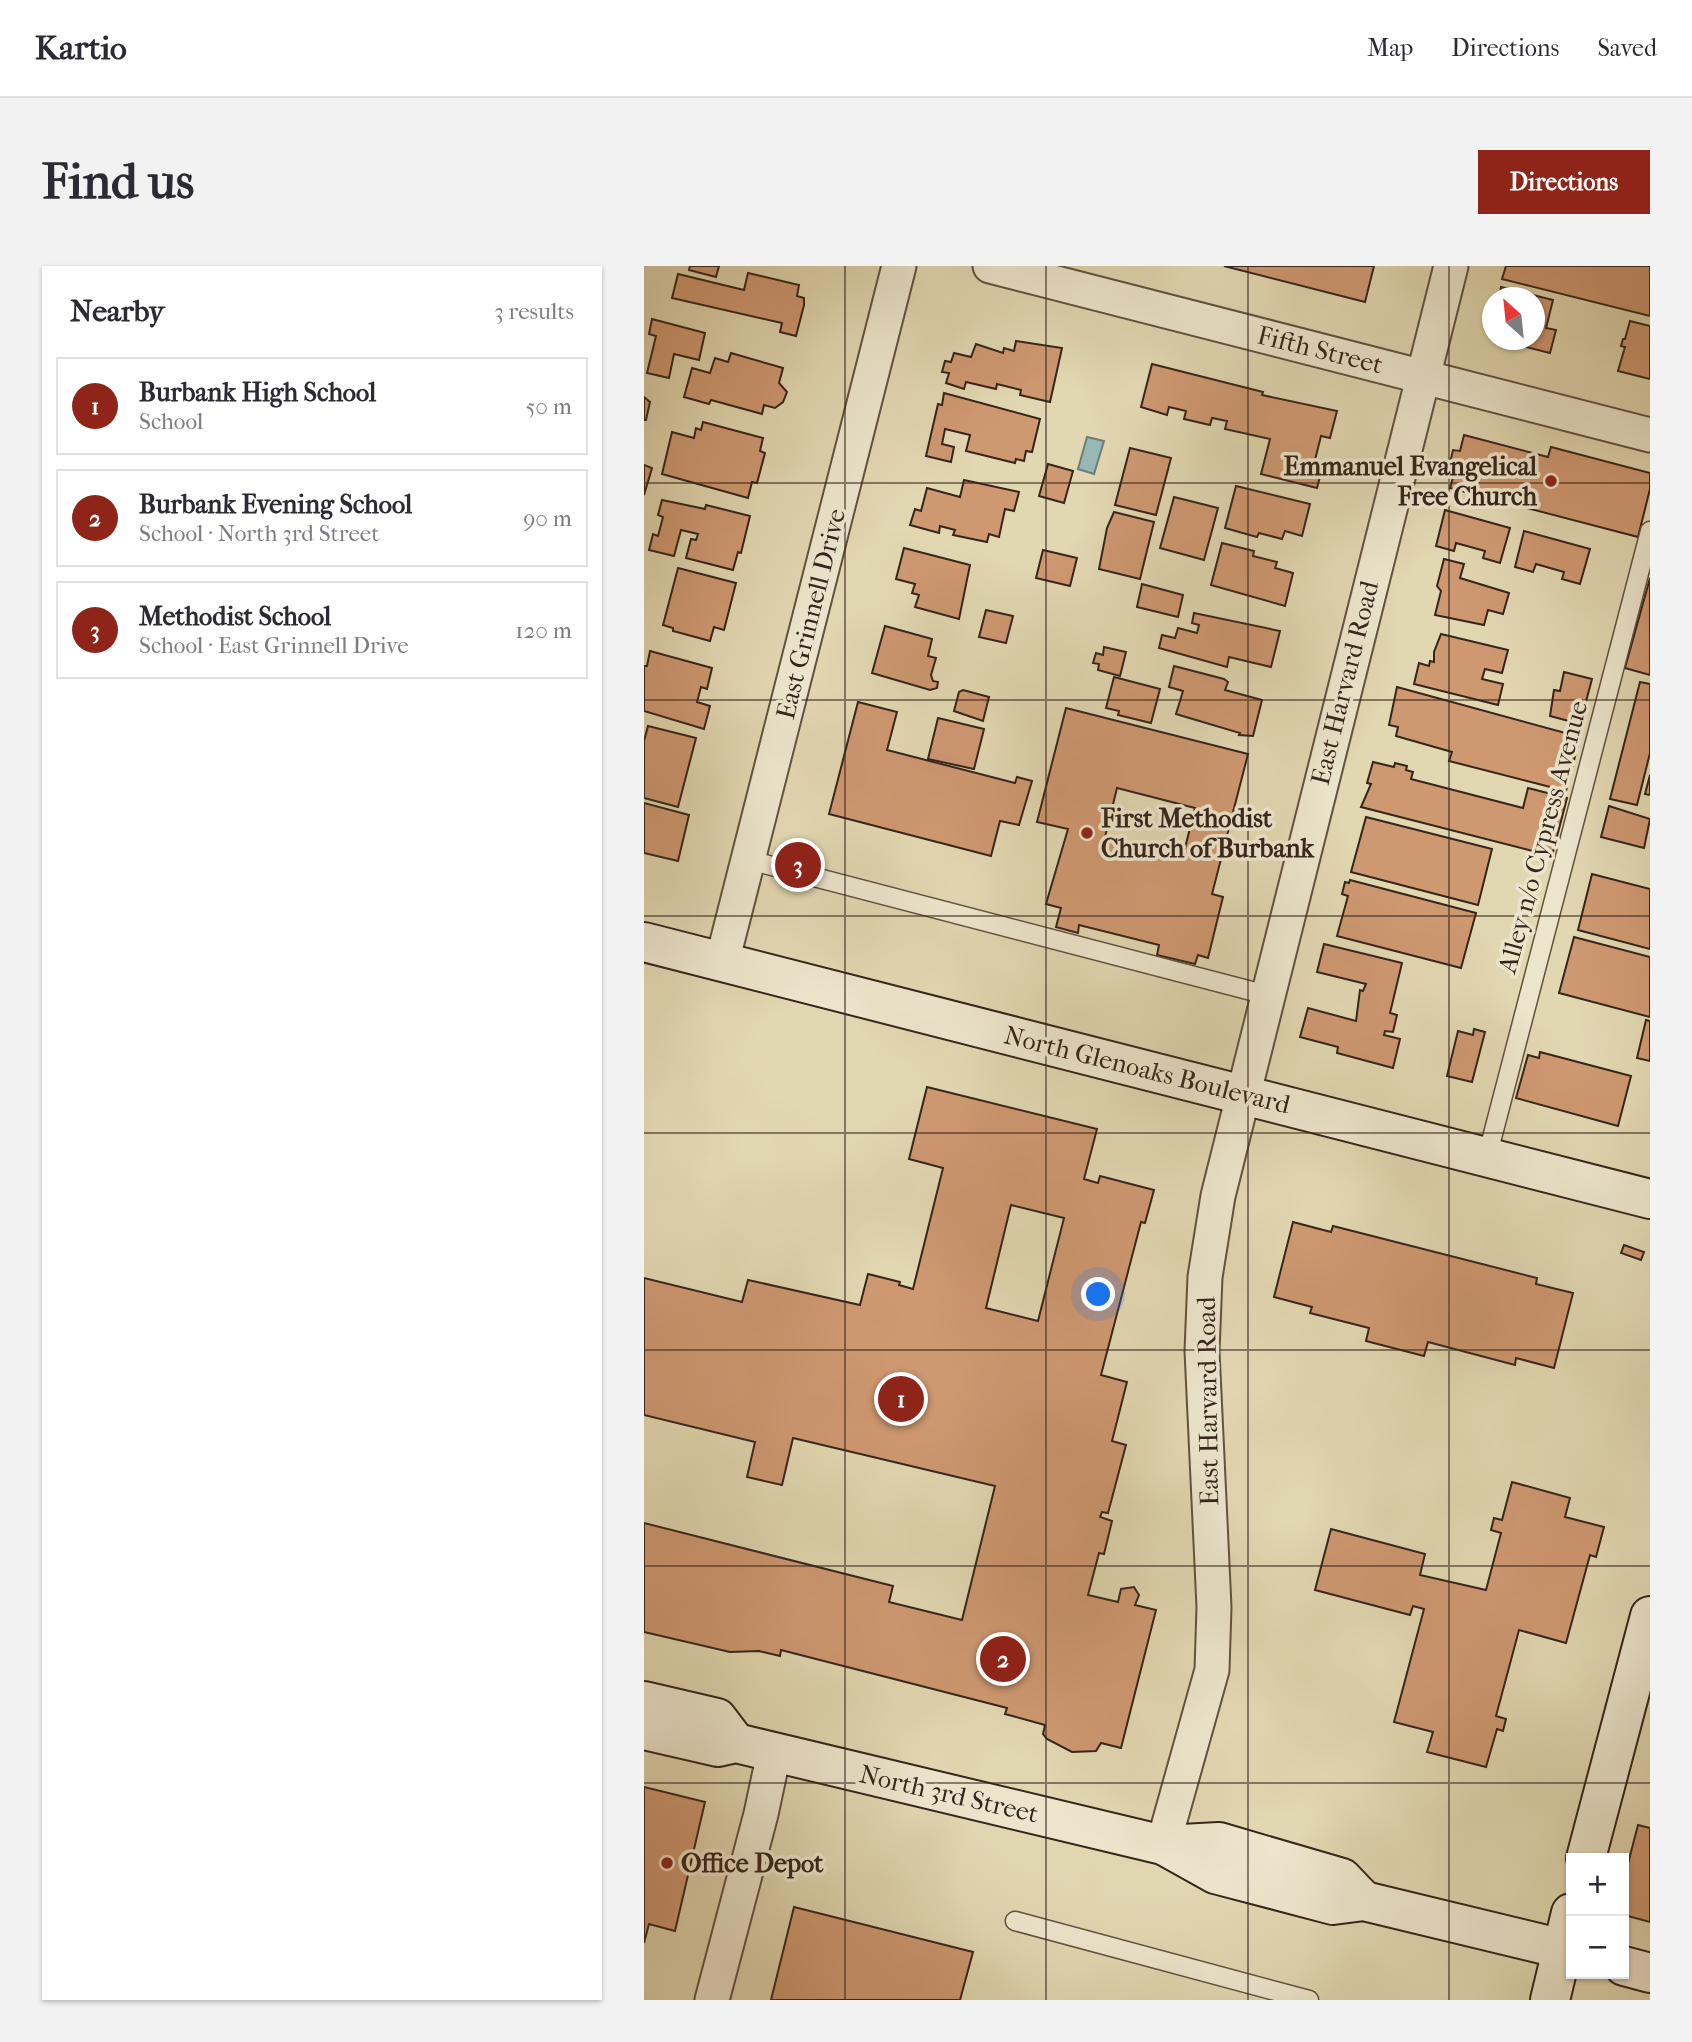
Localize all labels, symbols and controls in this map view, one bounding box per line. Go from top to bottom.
text: Kartio [35,29,127,68]
text: Map [1367,34,1413,62]
text: Directions [1451,34,1559,62]
text: Saved [1597,34,1657,62]
button: Directions [1478,150,1650,214]
text: Find us [42,153,194,211]
north arrow [1482,287,1545,350]
text: Nearby [70,294,165,329]
text: 3 results [494,298,574,325]
street label: Fifth Street [1254,319,1387,381]
text: Burbank High School [139,377,376,408]
text: 1 [91,393,99,420]
text: 50 m [525,393,572,420]
text: School [139,408,203,435]
place label: Emmanuel Evangelical Free Church [1284,451,1538,512]
marker: Emmanuel Evangelical Free Church [1543,473,1559,489]
text: Burbank Evening School [139,489,412,520]
text: 2 [89,505,101,532]
text: 90 m [523,505,572,532]
street label: East Grinnell Drive [770,505,852,722]
text: School · North 3rd Street [139,520,379,547]
street label: East Harvard Road [1305,577,1386,788]
text: Methodist School [139,601,331,632]
text: 3 [90,617,100,644]
text: 120 m [515,617,572,644]
text: School · East Grinnell Drive [139,632,409,659]
street label: Alley n/o Cypress Avenue [1491,697,1594,978]
place label: First Methodist Church of Burbank [1100,803,1316,864]
marker: First Methodist Church of Burbank [1079,825,1095,841]
pin: 3 [775,839,821,891]
street label: North Glenoaks Boulevard [1001,1019,1294,1121]
your location [1081,1277,1115,1311]
street label: East Harvard Road [1191,1295,1225,1506]
pin: 1 [878,1373,924,1425]
pin: 2 [980,1633,1026,1685]
street label: North 3rd Street [857,1758,1042,1830]
place label: Office Depot [681,1848,824,1879]
map controls [1566,1853,1629,1979]
button: + [1566,1853,1629,1916]
marker: Office Depot [659,1855,675,1871]
button: − [1566,1916,1629,1979]

